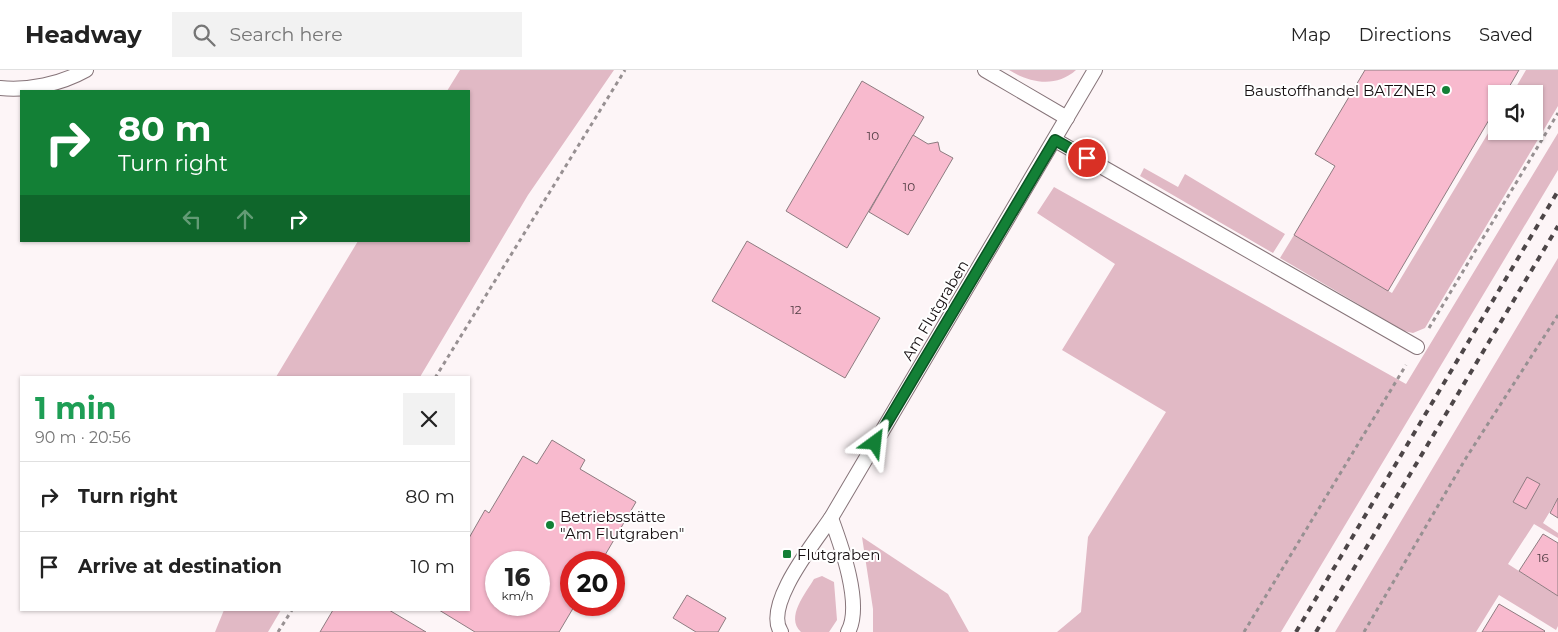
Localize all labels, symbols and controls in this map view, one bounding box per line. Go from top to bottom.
search box [172,12,522,57]
text: Headway [25,20,142,49]
icon: search [190,21,218,49]
text: Search here [230,23,343,46]
text: Map [1291,24,1331,46]
text: Directions [1359,24,1451,46]
text: Saved [1479,24,1533,46]
place label: Baustoffhandel BATZNER [1244,81,1436,100]
marker: Baustoffhandel BATZNER [1440,84,1452,96]
map controls [1488,85,1543,140]
button: sound [1488,85,1543,140]
text: 80 m [118,107,212,150]
icon: right [35,110,100,175]
house number: 10 [867,128,879,143]
pin [1066,137,1108,179]
icon: arrive [1073,144,1101,172]
text: Turn right [118,150,228,177]
house number: 10 [903,179,915,194]
icon: left [178,205,206,233]
icon: ahead [231,205,259,233]
icon: right [284,205,312,233]
street label: Am Flutgraben [898,256,972,364]
house number: 12 [790,302,802,317]
text: 1 min [35,390,116,427]
button: close [403,393,455,445]
position arrow [848,416,900,468]
text: 90 m · 20:56 [35,428,131,447]
icon: right [35,483,63,511]
text: Turn right [78,485,178,508]
text: 80 m [405,485,455,508]
place label: Betriebsstätte "Am Flutgraben" [560,507,684,543]
marker: Betriebsstätte "Am Flutgraben" [544,519,556,531]
place label: Flutgraben [797,545,880,564]
marker: Flutgraben [781,548,793,560]
house number: 16 [1537,550,1549,565]
speed limit sign: 20 [560,551,625,616]
icon: arrive [35,553,63,581]
text: Arrive at destination [78,555,282,578]
text: 10 m [410,555,455,578]
text: 16 [505,562,530,592]
text: km/h [501,588,534,603]

